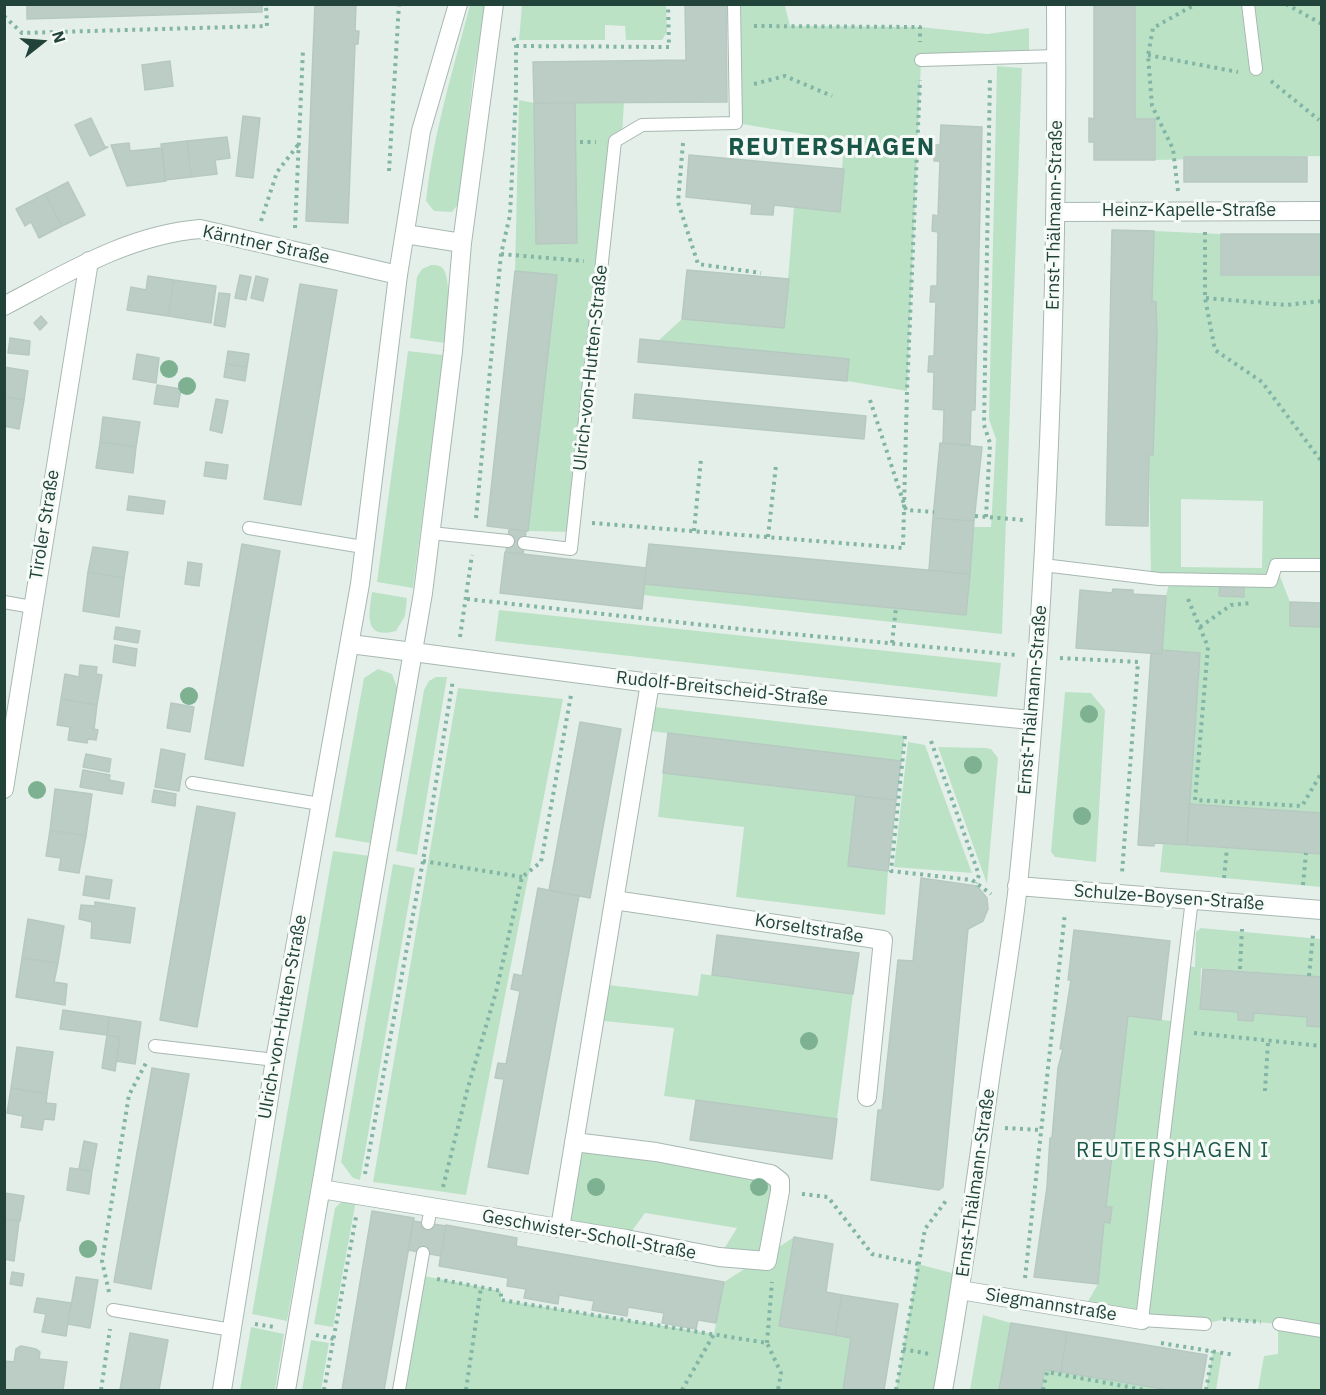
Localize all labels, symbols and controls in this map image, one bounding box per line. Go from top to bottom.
north arrow [12,12,72,72]
text: N [48,28,70,45]
street label: Ernst-Thälmann-Straße [1043,120,1067,310]
district label: REUTERSHAGEN [728,134,936,162]
street label: Heinz-Kapelle-Straße [1102,200,1276,222]
street label: Kärntner Straße [201,221,331,269]
street label: Ulrich-von-Hutten-Straße [569,264,613,472]
street label: Tiroler Straße [26,468,64,582]
street label: Ernst-Thälmann-Straße [1014,604,1052,796]
street label: Rudolf-Breitscheid-Straße [615,667,829,711]
street label: Schulze-Boysen-Straße [1073,881,1265,915]
street label: Korseltstraße [753,910,865,948]
street label: Ulrich-von-Hutten-Straße [254,913,312,1121]
street label: Ernst-Thälmann-Straße [952,1087,1000,1279]
district label: REUTERSHAGEN I [1076,1138,1270,1164]
street label: Geschwister-Scholl-Straße [480,1206,698,1264]
street label: Siegmannstraße [984,1284,1118,1326]

